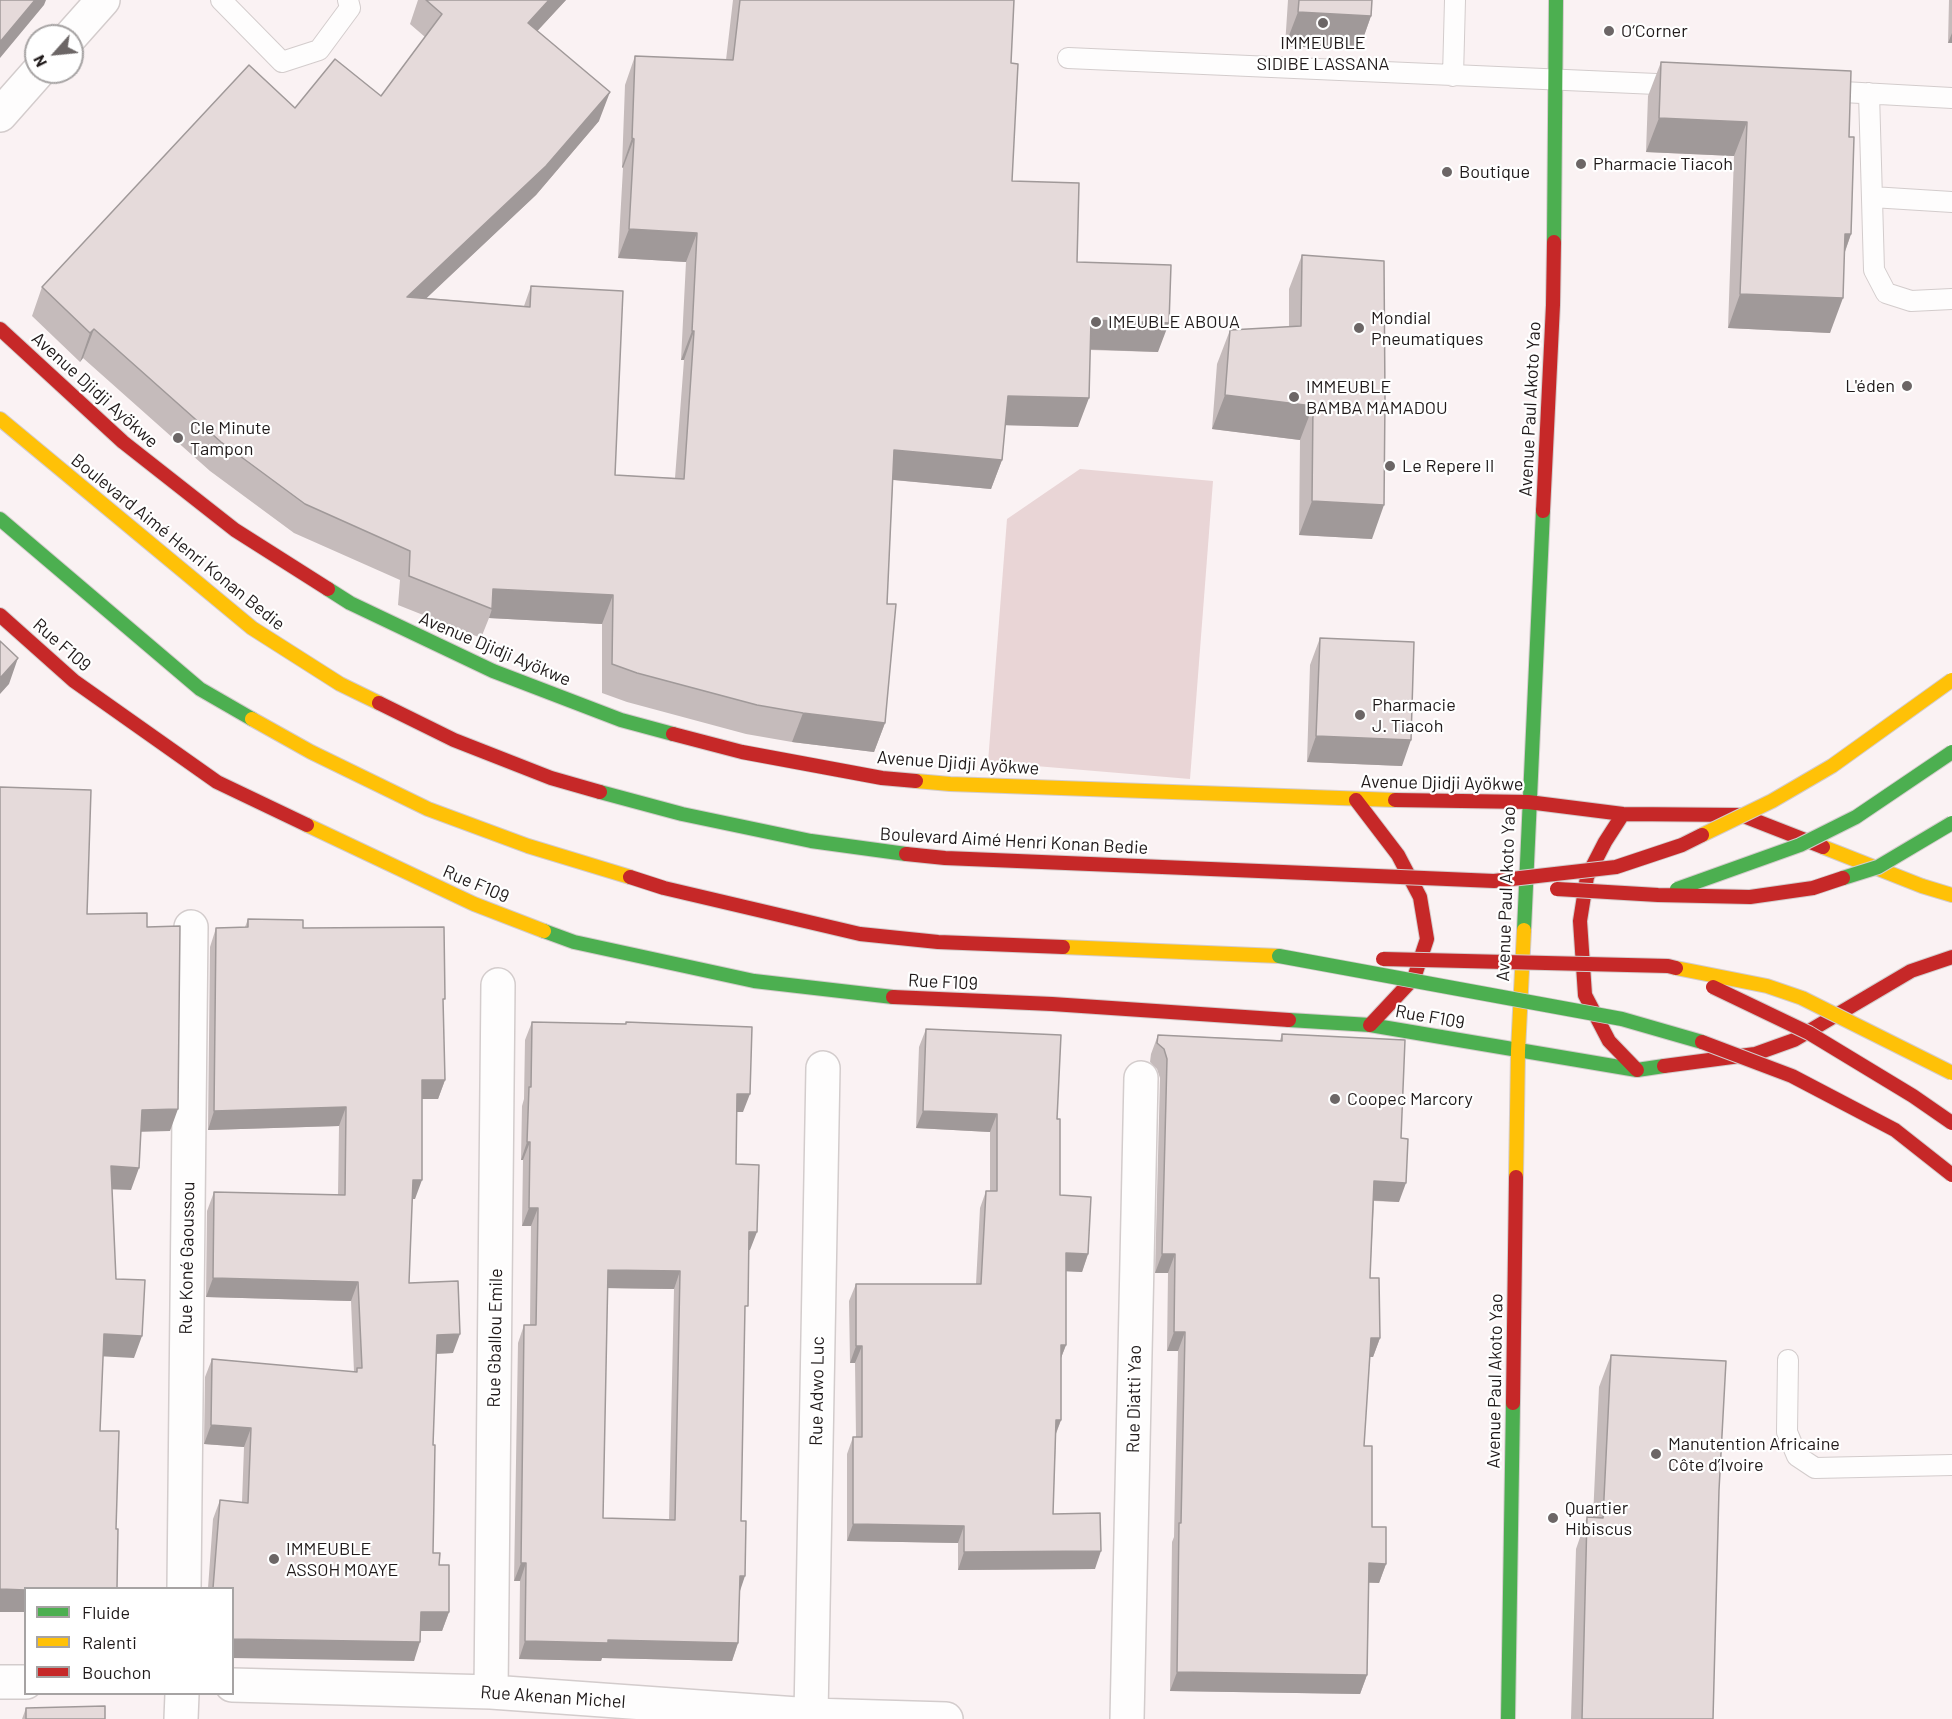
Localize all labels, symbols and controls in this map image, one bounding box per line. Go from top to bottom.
marker: IMMEUBLE SIDIBE LASSANA [1316,16,1330,30]
place label: O‘Corner [1621,20,1688,42]
north arrow [24,24,84,84]
marker: O‘Corner [1602,24,1616,38]
place label: IMMEUBLE SIDIBE LASSANA [1256,32,1390,74]
text: N [28,52,50,71]
place label: Pharmacie Tiacoh [1593,153,1733,175]
marker: Pharmacie Tiacoh [1574,157,1588,171]
place label: Boutique [1459,161,1530,183]
marker: Boutique [1440,165,1454,179]
place label: Mondial Pneumatiques [1371,307,1483,350]
place label: IMEUBLE ABOUA [1108,311,1240,333]
marker: IMEUBLE ABOUA [1089,315,1103,329]
marker: Mondial Pneumatiques [1352,321,1366,335]
street label: Avenue Paul Akoto Yao [1515,321,1545,497]
street label: Avenue Djidji Ayökwe [27,328,163,452]
place label: L'éden [1845,375,1895,397]
place label: IMMEUBLE BAMBA MAMADOU [1306,376,1448,418]
marker: L'éden [1900,379,1914,393]
marker: IMMEUBLE BAMBA MAMADOU [1287,390,1301,404]
place label: Cle Minute Tampon [190,417,271,460]
marker: Cle Minute Tampon [171,431,185,445]
street label: Boulevard Aimé Henri Konan Bedie [67,449,289,635]
place label: Le Repere II [1402,455,1494,477]
marker: Le Repere II [1383,459,1397,473]
street label: Avenue Djidji Ayökwe [416,607,574,691]
street label: Rue F109 [29,614,95,676]
place label: Pharmacie J. Tiacoh [1372,694,1456,736]
marker: Pharmacie J. Tiacoh [1353,708,1367,722]
street label: Avenue Djidji Ayökwe [876,747,1040,779]
street label: Avenue Djidji Ayökwe [1360,771,1524,795]
street label: Avenue Paul Akoto Yao [1492,806,1520,982]
street label: Boulevard Aimé Henri Konan Bedie [879,823,1149,859]
street label: Rue F109 [440,860,512,908]
street label: Rue F109 [908,969,978,995]
street label: Rue F109 [1394,1000,1466,1034]
place label: Coopec Marcory [1347,1088,1473,1110]
marker: Coopec Marcory [1328,1092,1342,1106]
street label: Rue Koné Gaoussou [175,1181,199,1335]
street label: Rue Gballou Emile [483,1268,507,1408]
street label: Avenue Paul Akoto Yao [1483,1293,1507,1469]
street label: Rue Adwo Luc [805,1336,829,1446]
street label: Rue Diatti Yao [1122,1345,1146,1453]
place label: Manutention Africaine Côte d’Ivoire [1668,1433,1840,1476]
marker: Manutention Africaine Côte d’Ivoire [1649,1447,1663,1461]
place label: Quartier Hibiscus [1565,1497,1632,1540]
marker: Quartier Hibiscus [1546,1511,1560,1525]
place label: IMMEUBLE ASSOH MOAYE [286,1538,398,1580]
marker: IMMEUBLE ASSOH MOAYE [267,1552,281,1566]
legend [24,1587,234,1695]
text: Fluide [82,1601,130,1623]
text: Ralenti [82,1631,137,1653]
text: Bouchon [82,1661,151,1683]
street label: Rue Akenan Michel [480,1681,626,1713]

